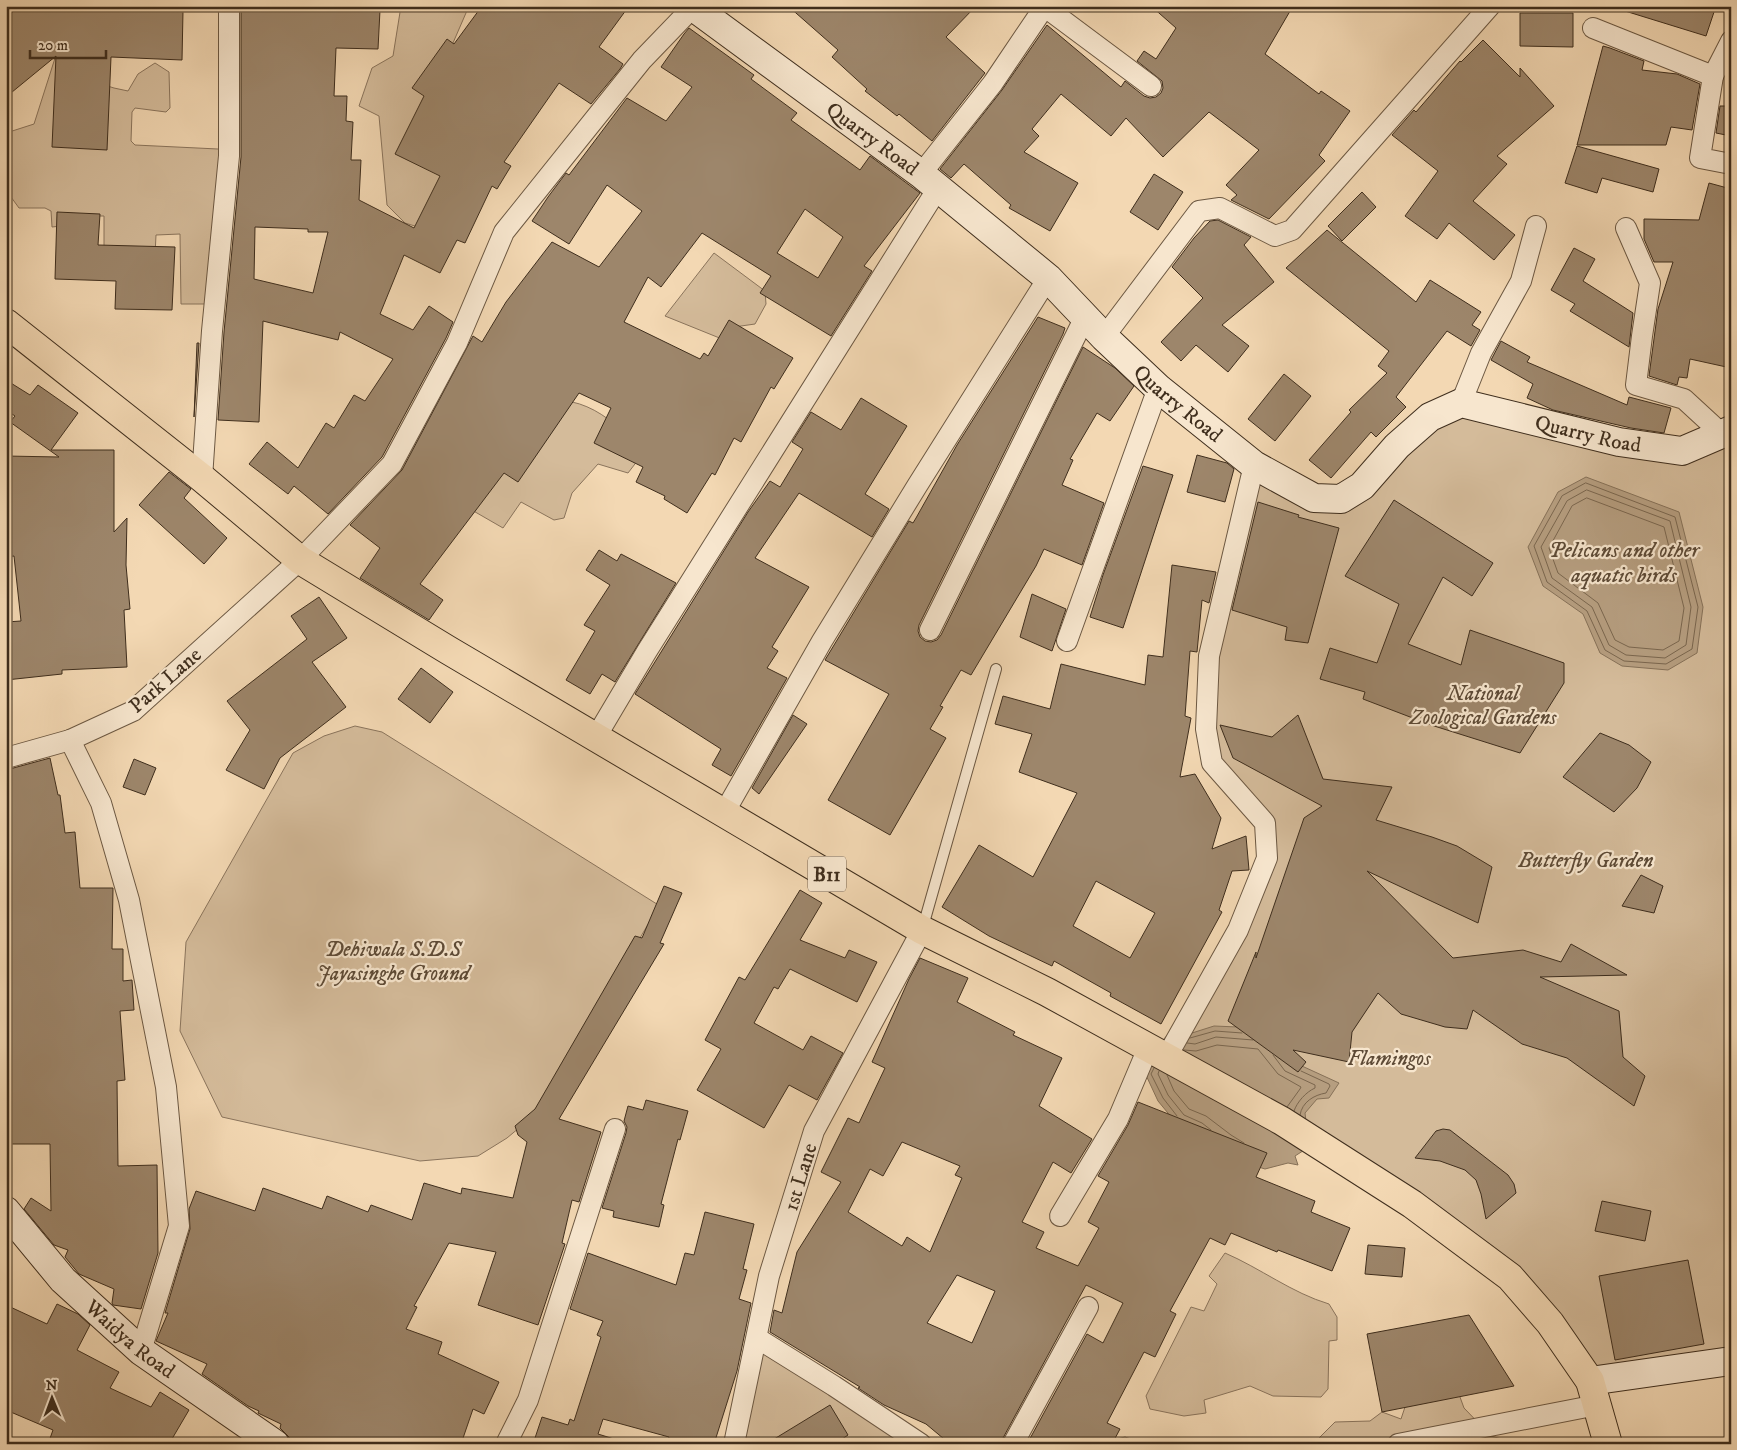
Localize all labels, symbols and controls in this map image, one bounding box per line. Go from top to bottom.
scale bar [30,28,106,60]
text: 20 m [38,36,68,55]
street label: Quarry Road [821,97,924,182]
street label: Quarry Road [1127,359,1228,449]
street label: Quarry Road [1532,410,1643,459]
water label: Pelicans and other aquatic birds [1549,537,1701,590]
street label: Park Lane [124,642,207,719]
park label: National Zoological Gardens [1408,681,1557,731]
park label: Butterfly Garden [1517,848,1654,874]
road number: B11 [808,856,846,892]
park label: Dehiwala S.D.S Jayasinghe Ground [316,937,473,987]
park label: Flamingos [1347,1046,1431,1072]
street label: 1st Lane [778,1140,824,1214]
street label: Waidya Road [78,1294,180,1385]
north arrow [28,1372,78,1422]
text: N [46,1377,58,1395]

